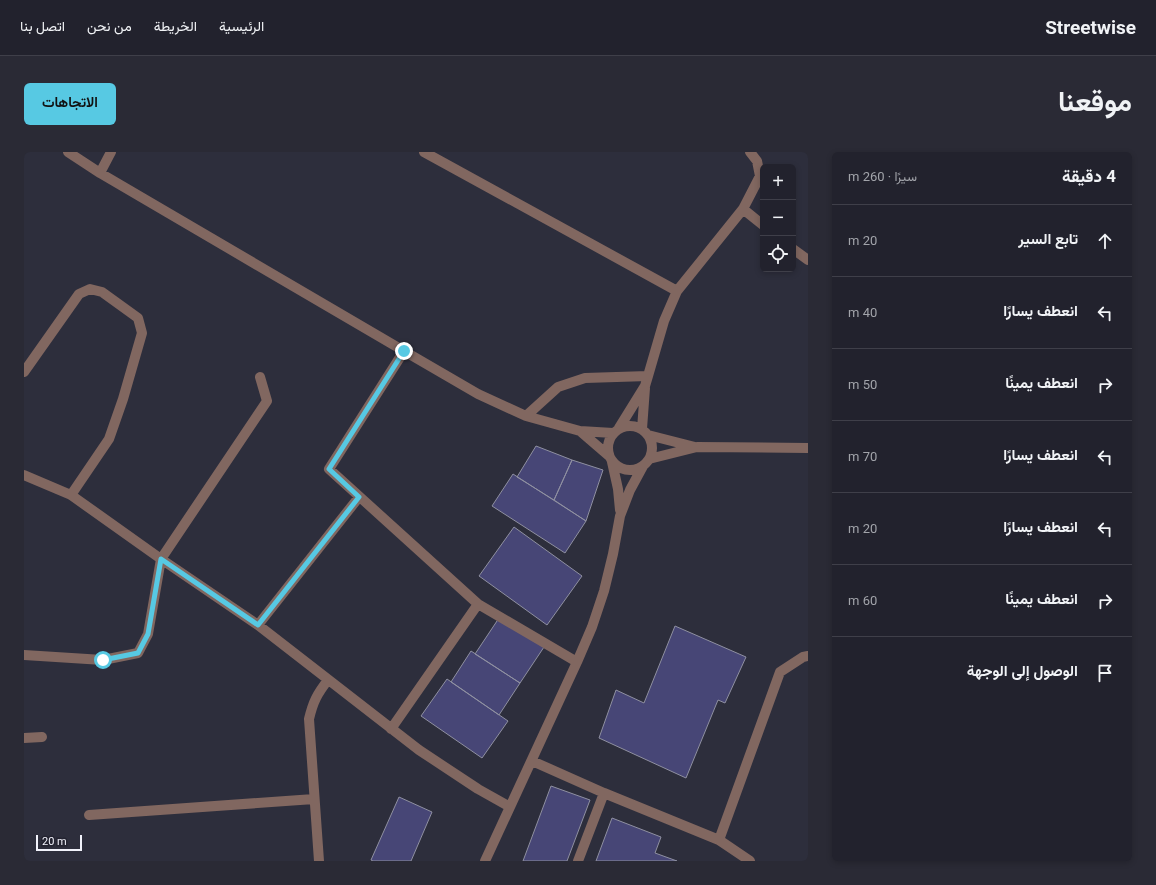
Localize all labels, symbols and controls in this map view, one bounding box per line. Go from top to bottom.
text: Streetwise [1045,16,1136,39]
text: اتصل بنا [20,18,65,34]
text: من نحن [87,18,132,34]
text: الخريطة [154,18,197,34]
text: الرئيسية [219,18,264,34]
button: الاتجاهات [24,83,116,125]
text: موقعنا [1058,85,1132,118]
map controls [760,164,796,272]
button: + [760,164,796,200]
text: 4 دقيقة [1062,166,1116,186]
text: سيرًا · 260 m [848,169,917,184]
button: − [760,200,796,236]
text: تابع السير [1018,230,1078,248]
icon: ahead [1094,230,1116,252]
text: 20 m [848,233,877,248]
button: locate [760,236,796,272]
text: انعطف يسارًا [1003,302,1078,320]
icon: left [1094,302,1116,324]
text: 40 m [848,305,877,320]
route end [395,342,413,360]
text: انعطف يمينًا [1005,374,1078,392]
icon: right [1094,374,1116,396]
text: 50 m [848,377,877,392]
text: انعطف يسارًا [1003,446,1078,464]
icon: left [1094,446,1116,468]
text: 70 m [848,449,877,464]
text: انعطف يسارًا [1003,518,1078,536]
icon: left [1094,518,1116,540]
text: 20 m [848,521,877,536]
text: انعطف يمينًا [1005,590,1078,608]
icon: right [1094,590,1116,612]
text: 60 m [848,593,877,608]
route start [94,651,112,669]
text: الوصول إلى الوجهة [967,662,1078,680]
icon: arrive [1094,662,1116,684]
scale bar [36,833,82,852]
text: 20 m [42,835,67,848]

